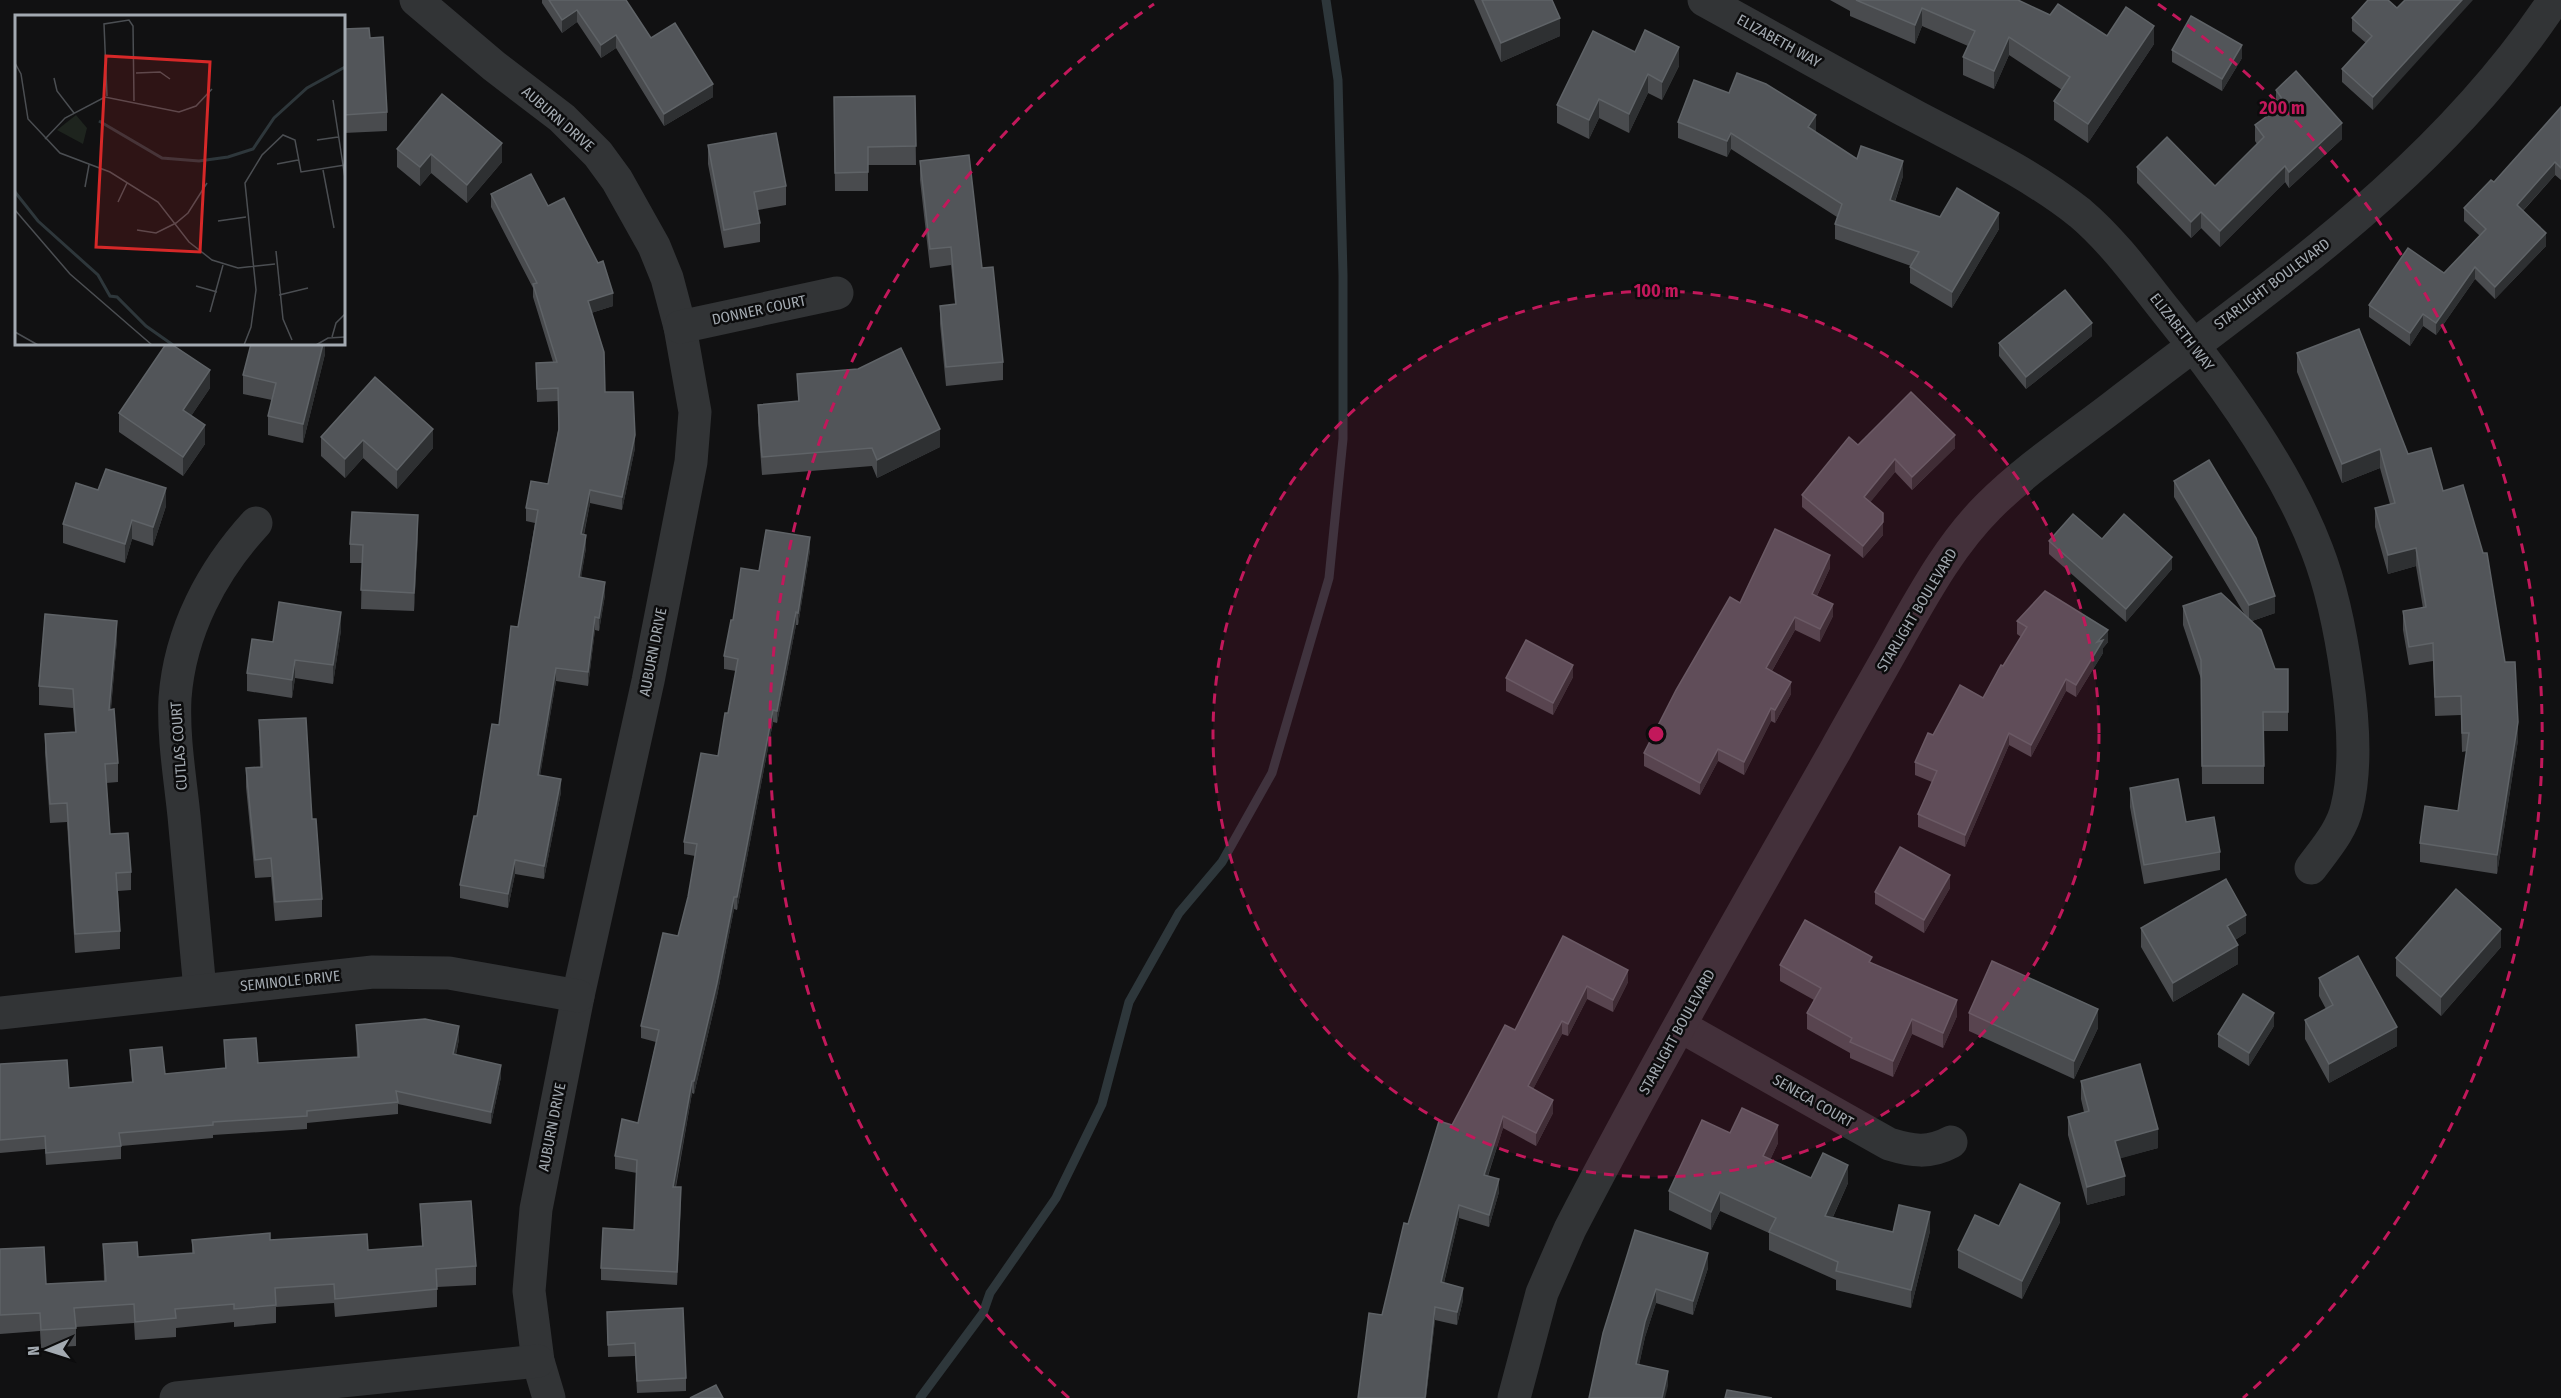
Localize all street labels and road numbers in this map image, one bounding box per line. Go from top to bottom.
street label: ELIZABETH WAY [1734,11,1825,72]
street label: AUBURN DRIVE [518,83,598,155]
street label: STARLIGHT BOULEVARD [2211,235,2333,333]
street label: ELIZABETH WAY [2146,290,2218,375]
street label: DONNER COURT [710,291,808,329]
street label: STARLIGHT BOULEVARD [1873,545,1961,675]
street label: AUBURN DRIVE [636,606,670,698]
street label: CUTLAS COURT [167,701,191,791]
street label: STARLIGHT BOULEVARD [1635,966,1719,1098]
street label: SEMINOLE DRIVE [239,967,341,995]
street label: SENECA COURT [1770,1071,1856,1131]
street label: AUBURN DRIVE [535,1081,569,1173]

